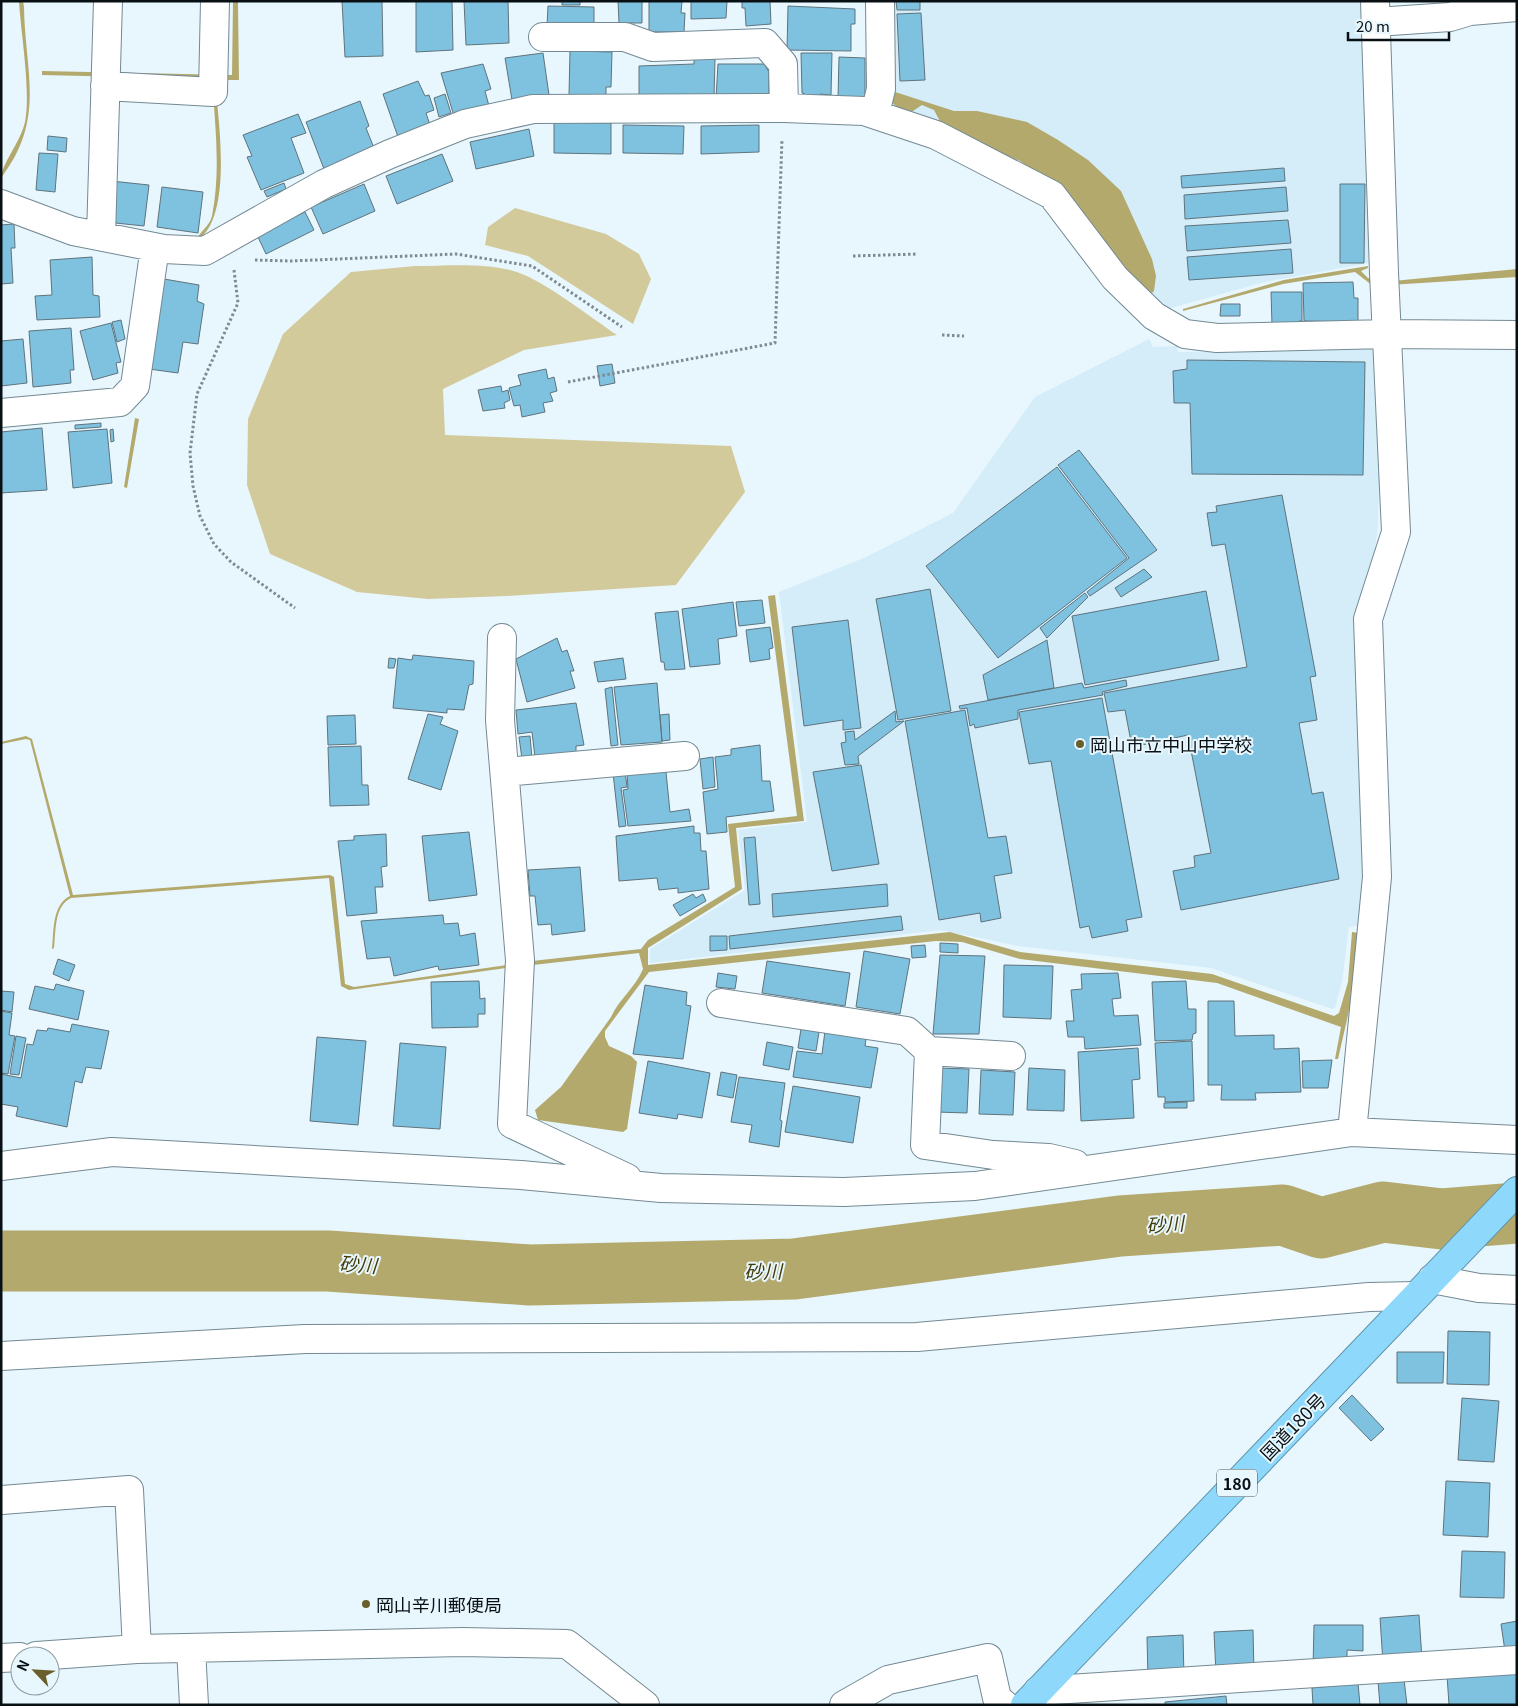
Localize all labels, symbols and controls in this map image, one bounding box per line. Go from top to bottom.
scale bar [1348,10,1449,42]
text: 20 m [1356,15,1390,36]
place label: 岡山市立中山中学校 [1090,731,1252,757]
marker: 岡山市立中山中学校 [1074,738,1086,750]
water label: 砂川 [1145,1208,1187,1238]
water label: 砂川 [338,1248,380,1278]
water label: 砂川 [744,1256,784,1284]
street label: 国道180号 [1253,1387,1331,1465]
road number: 180 [1217,1470,1257,1496]
place label: 岡山辛川郵便局 [376,1591,502,1617]
marker: 岡山辛川郵便局 [360,1598,372,1610]
north arrow [10,1646,60,1696]
text: N [11,1656,34,1674]

